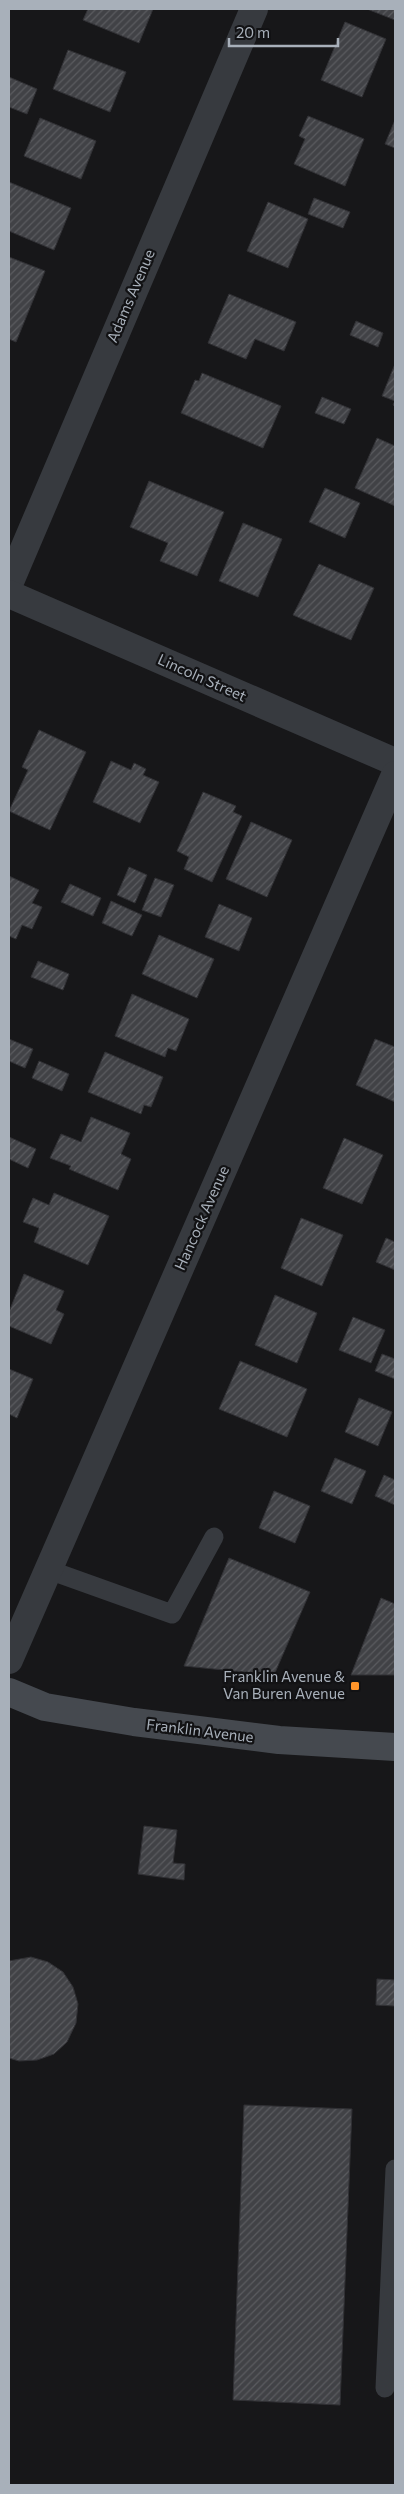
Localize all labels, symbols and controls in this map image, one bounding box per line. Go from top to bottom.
scale bar [229,15,338,47]
text: 20 m [236,23,270,41]
street label: Adams Avenue [102,246,158,345]
street label: Lincoln Street [155,650,250,705]
street label: Hancock Avenue [170,1162,232,1273]
place label: Franklin Avenue & Van Buren Avenue [223,1667,345,1702]
marker: Franklin Avenue & Van Buren Avenue [349,1680,361,1692]
street label: Franklin Avenue [145,1714,255,1746]

